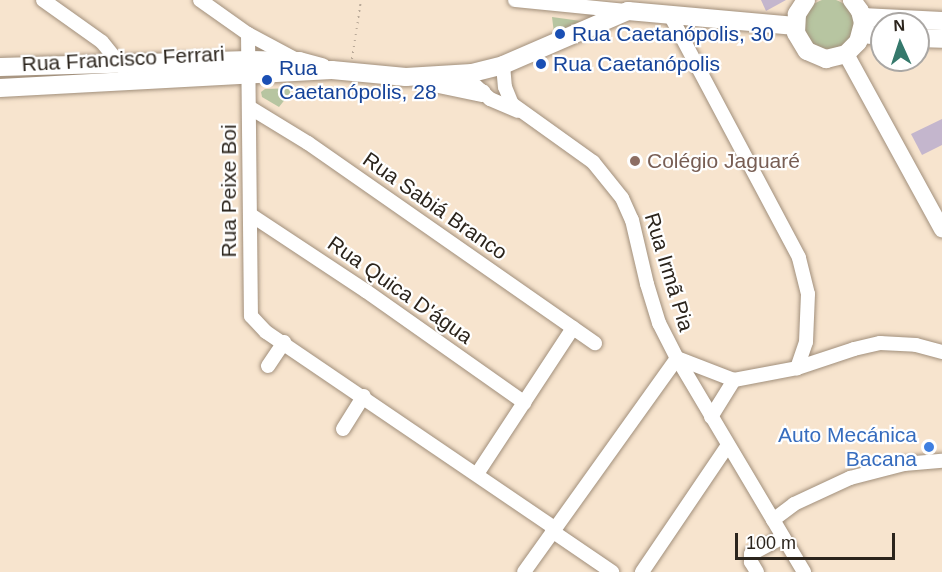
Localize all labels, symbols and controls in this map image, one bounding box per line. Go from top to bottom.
north arrow [870,12,930,72]
text: N [893,17,905,34]
place label: Rua Caetanópolis, 30 [572,21,774,47]
marker: Rua Caetanópolis, 30 [553,27,567,41]
street label: Rua Francisco Ferrari [21,41,225,77]
place label: Rua Caetanópolis [553,51,720,77]
place label: Rua Caetanópolis, 28 [279,55,437,105]
marker: Rua Caetanópolis [534,57,548,71]
marker: Rua Caetanópolis, 28 [260,73,274,87]
street label: Rua Peixe Boi [216,124,242,258]
street label: Rua Sabiá Branco [358,147,512,265]
place label: Colégio Jaguaré [647,148,800,174]
marker: Colégio Jaguaré [628,154,642,168]
street label: Rua Irmã Pia [639,210,699,334]
street label: Rua Quica D'água [323,231,477,349]
place label: Auto Mecánica Bacana [778,422,917,472]
marker: Auto Mecánica Bacana [922,440,936,454]
scale bar [738,521,898,559]
text: 100 m [746,533,796,553]

